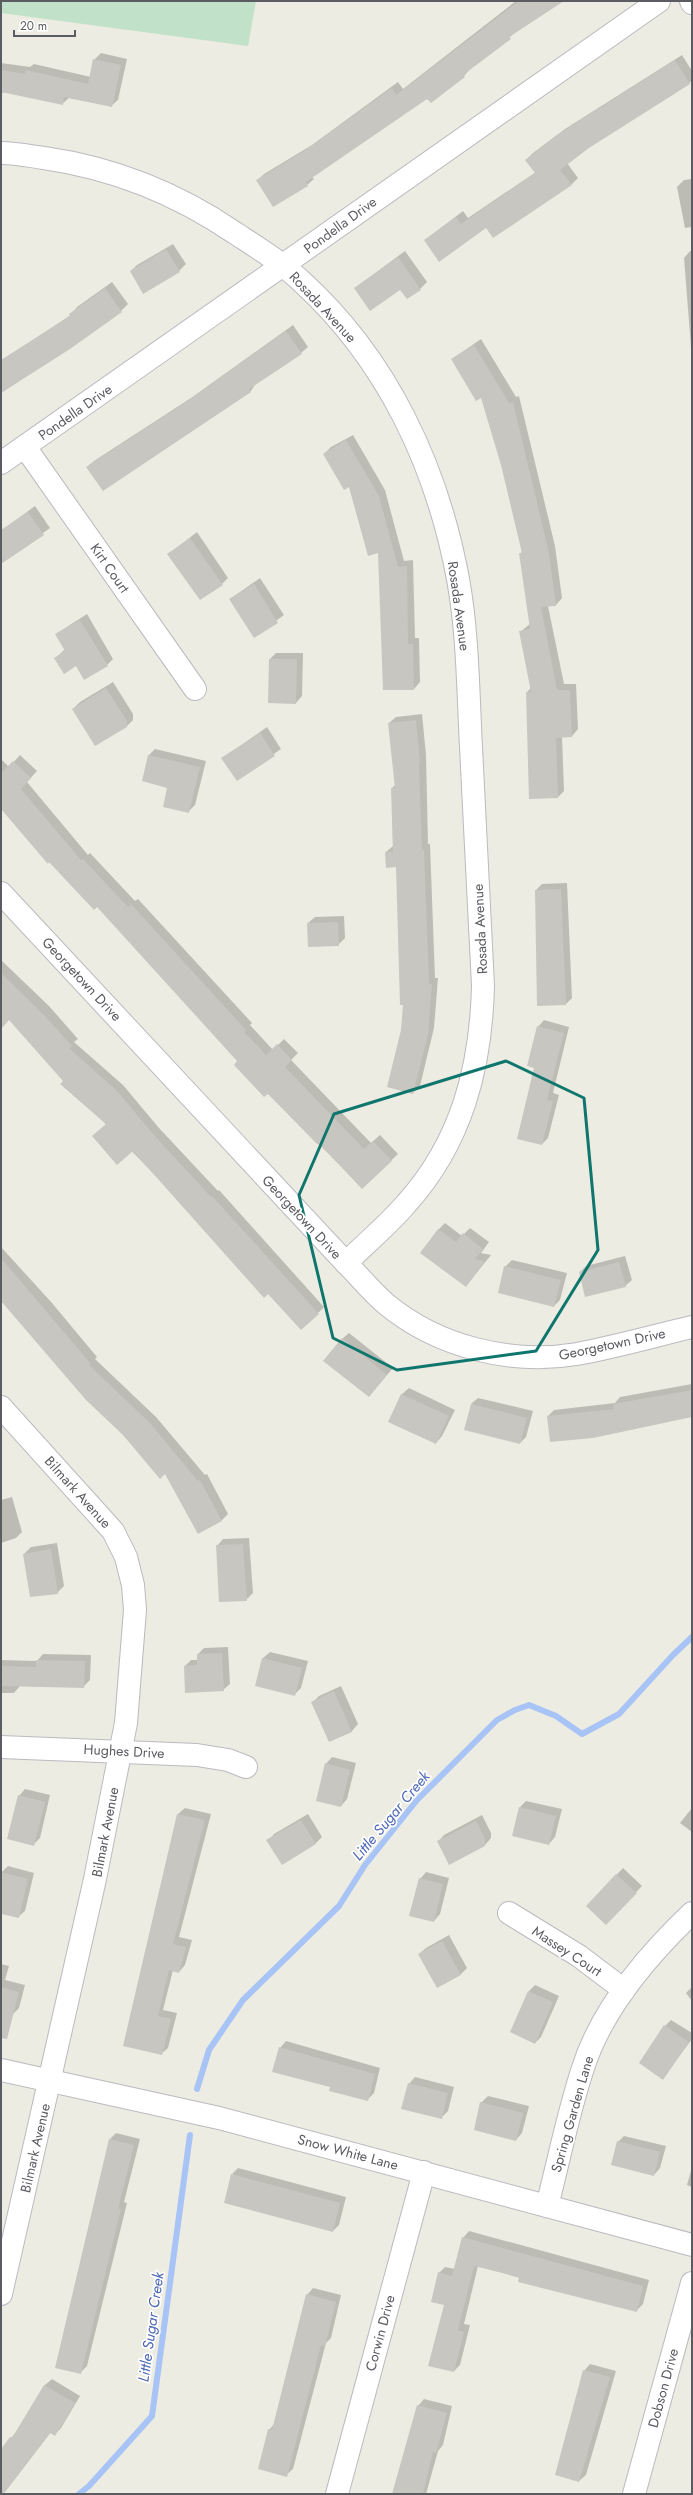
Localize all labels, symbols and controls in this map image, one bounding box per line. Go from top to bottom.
scale bar [14,12,75,38]
text: 20 m [20,17,47,35]
street label: Pondella Drive [299,192,381,258]
street label: Rosada Avenue [285,267,361,347]
street label: Pondella Drive [34,379,116,445]
street label: Kirt Court [86,539,135,597]
street label: Rosada Avenue [443,560,475,652]
street label: Rosada Avenue [468,883,492,975]
street label: Georgetown Drive [38,933,126,1025]
street label: Georgetown Drive [258,1171,346,1263]
street label: Georgetown Drive [557,1323,667,1365]
street label: Bilmark Avenue [40,1451,116,1533]
street label: Hughes Drive [83,1739,165,1763]
water label: Little Sugar Creek [347,1766,435,1865]
street label: Bilmark Avenue [86,1785,124,1879]
street label: Massey Court [528,1921,606,1981]
street label: Spring Garden Lane [546,2053,598,2175]
street label: Bilmark Avenue [15,2101,55,2195]
street label: Snow White Lane [295,2129,401,2175]
water label: Little Sugar Creek [132,2270,170,2383]
street label: Corwin Drive [360,2293,400,2373]
street label: Dobson Drive [643,2346,683,2430]

